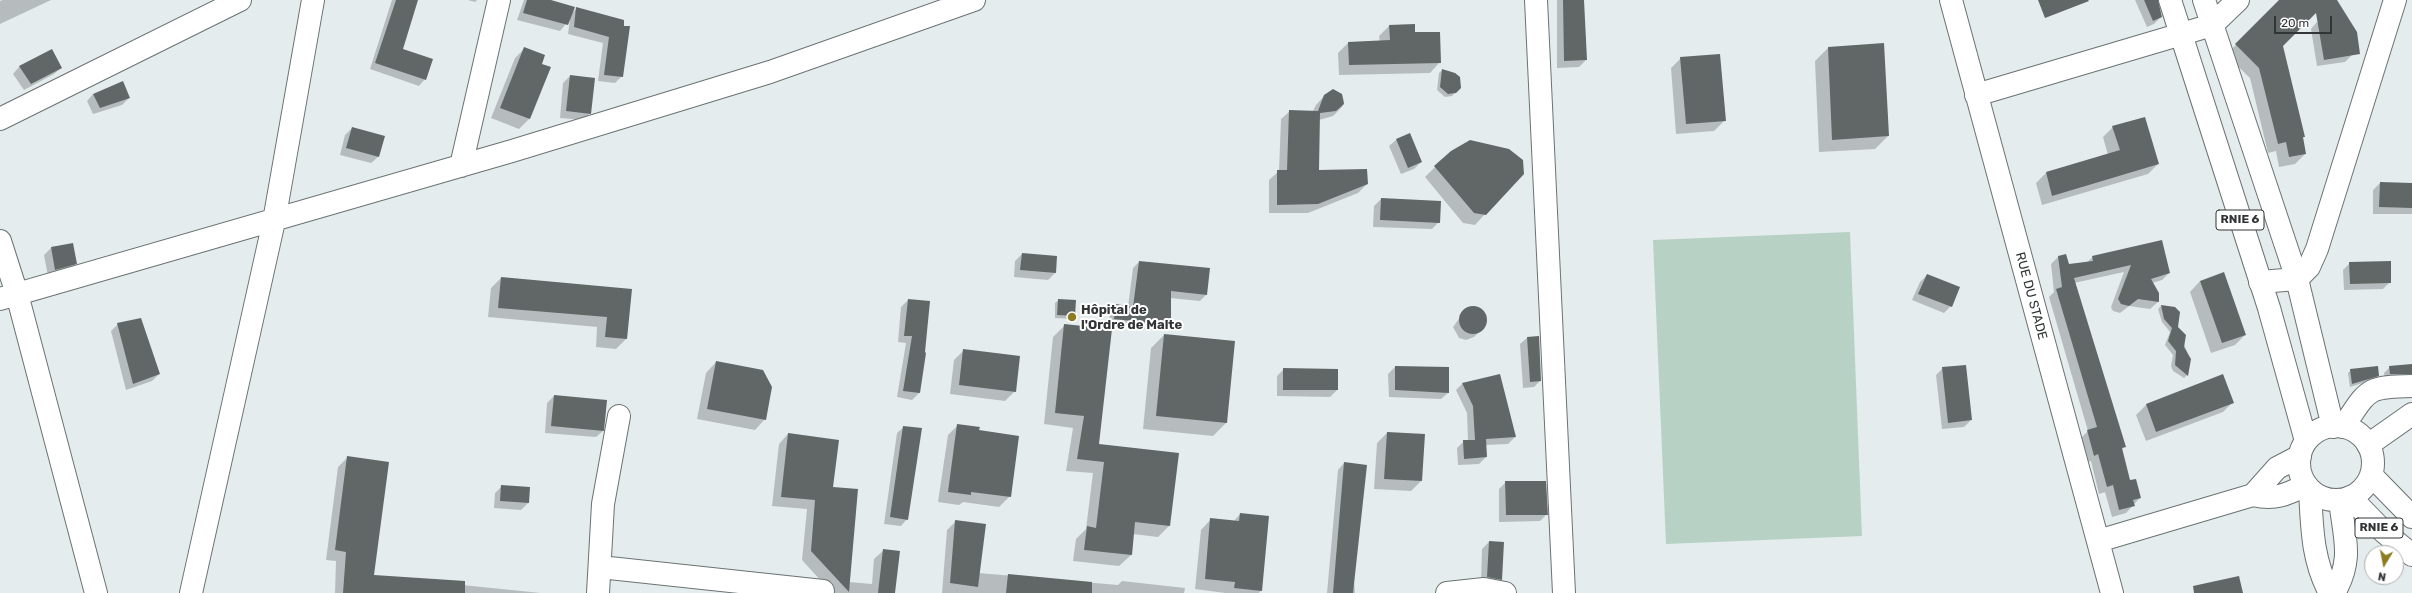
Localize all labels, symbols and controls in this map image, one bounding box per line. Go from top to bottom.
scale bar [2276,8,2334,34]
text: 20 m [2281,16,2309,30]
road number: RNIE 6 [2216,210,2264,230]
street label: RUE DU STADE [2012,250,2050,342]
place label: Hôpital de l'Ordre de Malte [1081,302,1182,333]
marker: Hôpital de l'Ordre de Malte [1066,311,1078,323]
road number: RNIE 6 [2355,518,2403,538]
north arrow [2364,545,2404,585]
text: N [2377,569,2387,583]

